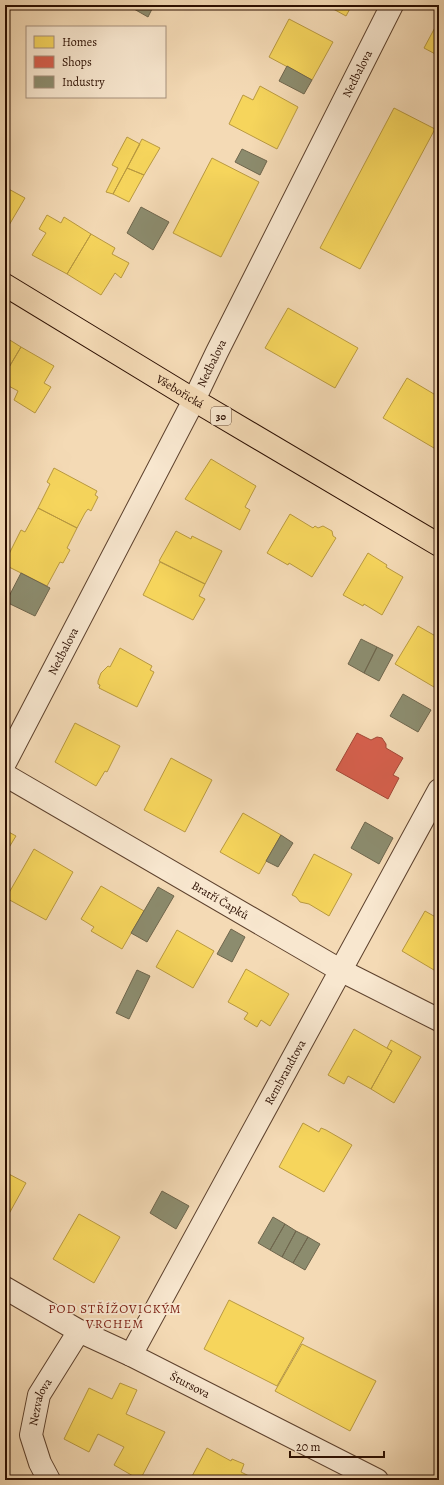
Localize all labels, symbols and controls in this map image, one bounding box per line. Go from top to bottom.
legend [26,26,166,98]
text: Homes [62,34,97,50]
street label: Nedbalova [339,47,376,100]
text: Shops [62,54,92,70]
text: Industry [62,74,105,90]
street label: Nedbalova [193,336,230,390]
street label: Všebořická [152,370,207,412]
road number: 30 [211,407,231,425]
street label: Nedbalova [44,624,82,678]
street label: Bratří Čapků [189,877,252,923]
street label: Rembrandtova [261,1036,310,1108]
district label: POD STŘÍŽOVICKÝM VRCHEM [48,1300,182,1332]
street label: Štursova [167,1368,213,1402]
street label: Nezvalova [25,1375,56,1427]
scale bar [290,1433,384,1459]
text: 20 m [296,1439,320,1455]

